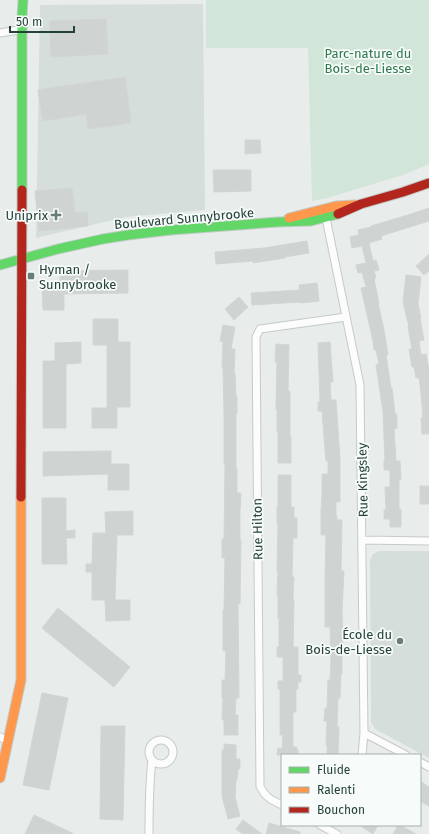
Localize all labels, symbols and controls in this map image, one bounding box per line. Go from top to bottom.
scale bar [10,8,74,34]
text: 50 m [16,15,42,29]
park label: Parc-nature du Bois-de-Liesse [325,46,411,76]
street label: Boulevard Sunnybrooke [114,205,255,232]
place label: Uniprix [5,208,49,223]
marker: Uniprix [51,210,61,220]
place label: Hyman / Sunnybrooke [39,262,116,292]
marker: Hyman / Sunnybrooke [26,271,36,281]
street label: Rue Kingsley [354,442,371,518]
street label: Rue Hilton [249,498,266,560]
place label: École du Bois-de-Liesse [305,627,392,657]
marker: École du Bois-de-Liesse [395,636,405,646]
legend [281,754,421,826]
text: Fluide [317,763,350,777]
text: Ralenti [317,783,355,797]
text: Bouchon [317,803,365,817]

